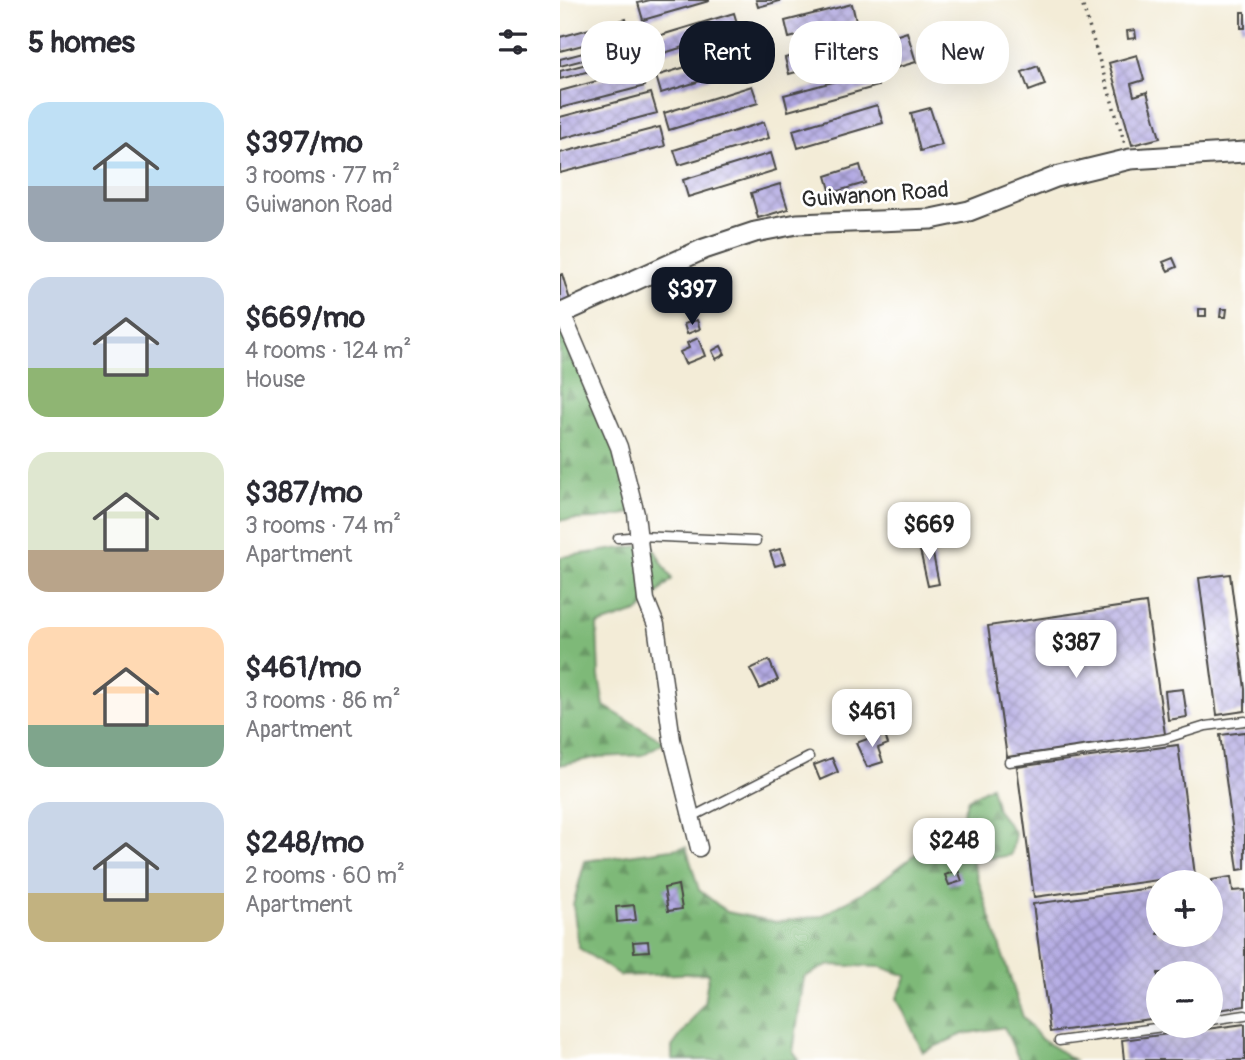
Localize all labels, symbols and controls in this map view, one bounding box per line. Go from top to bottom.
chip: Buy [581,21,665,84]
chip: Rent [679,21,775,84]
chip: Filters [789,21,902,84]
chip: New [916,21,1009,84]
icon: filters [494,23,532,61]
text: 5 homes [28,24,135,61]
text: $397/mo [245,124,363,161]
icon: home [84,130,168,214]
text: 3 rooms · 77 m² [245,161,400,190]
street label: Guiwanon Road [800,175,950,214]
text: Guiwanon Road [245,190,393,219]
pin: $397 [651,268,733,327]
text: $397 [667,275,717,304]
text: $669/mo [245,299,365,336]
icon: home [84,305,168,389]
text: 4 rooms · 124 m² [245,336,411,365]
text: House [245,365,305,394]
text: $387/mo [245,474,363,511]
icon: home [84,480,168,564]
pin: $669 [888,503,970,562]
text: $669 [903,510,955,539]
text: 3 rooms · 74 m² [245,511,401,540]
text: Apartment [245,540,352,569]
pin: $387 [1035,620,1117,680]
text: $387 [1051,628,1101,657]
text: $461/mo [245,649,361,686]
icon: home [84,655,168,739]
text: 3 rooms · 86 m² [245,686,401,715]
pin: $461 [831,690,913,749]
text: $461 [848,697,896,726]
text: Apartment [245,715,352,744]
pin: $248 [913,818,995,878]
text: $248/mo [245,824,364,861]
text: $248 [929,826,979,855]
icon: home [84,830,168,914]
text: 2 rooms · 60 m² [245,861,405,890]
map controls [1146,870,1223,1038]
button: + [1146,870,1223,947]
text: Apartment [245,890,352,919]
button: − [1146,961,1223,1038]

